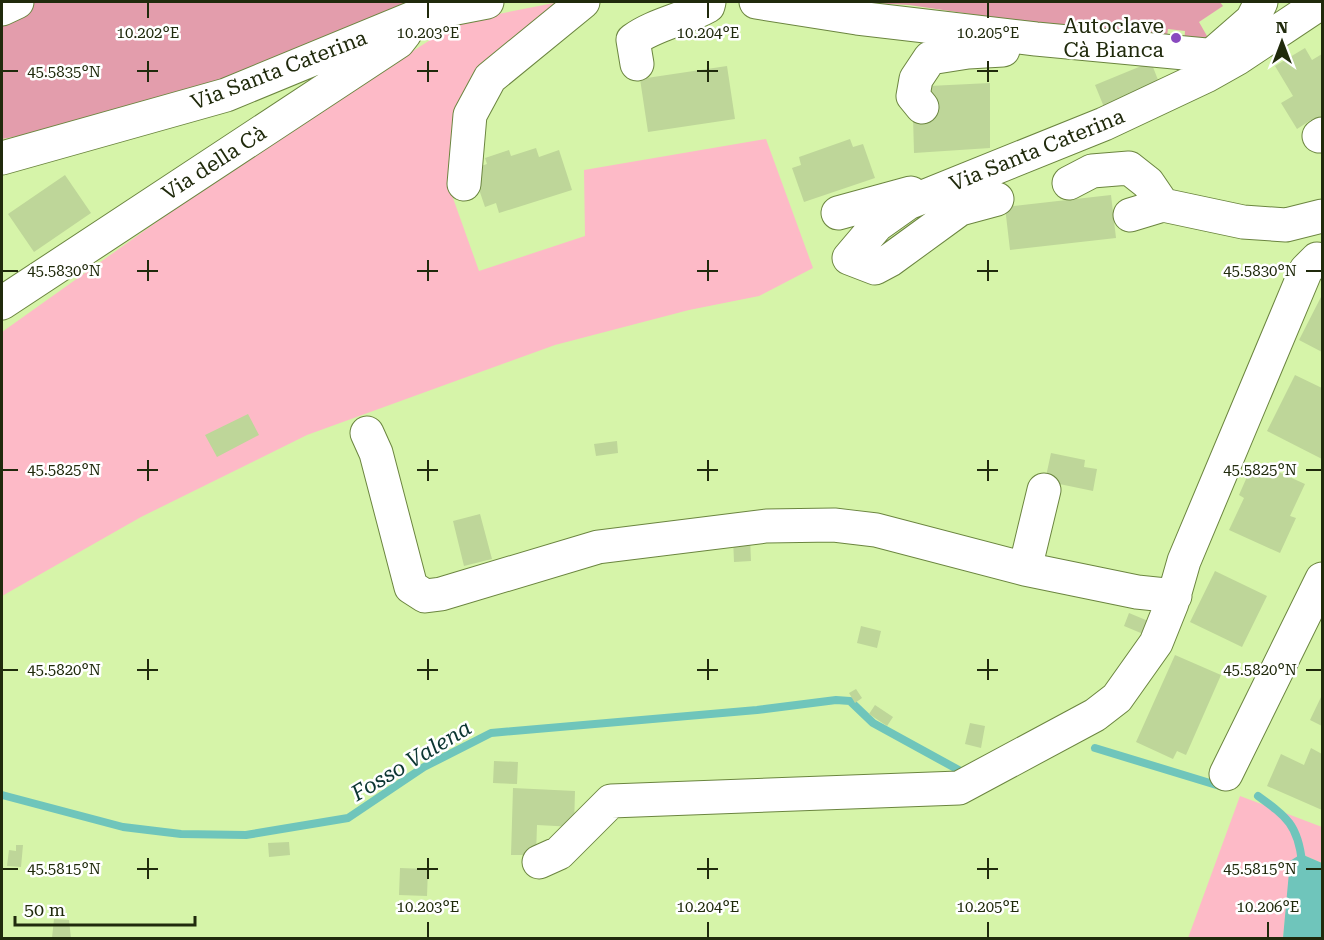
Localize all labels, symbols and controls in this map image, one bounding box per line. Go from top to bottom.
north arrow [1252,12,1312,72]
place label: Autoclave Cà Bianca [1063,14,1165,62]
text: N [1276,18,1288,37]
text: 10.202°E [117,24,179,42]
text: 10.203°E [397,24,459,42]
text: 10.204°E [677,24,739,42]
text: 10.205°E [957,24,1019,42]
street label: Via Santa Caterina [188,25,371,115]
marker: Autoclave Cà Bianca [1169,31,1183,45]
text: 45.5835°N [27,63,101,81]
street label: Via Santa Caterina [946,104,1128,196]
street label: Via della Cà [158,120,271,205]
text: 45.5830°N [27,262,101,280]
text: 45.5830°N [1223,262,1297,280]
text: 45.5825°N [27,461,101,479]
text: 45.5825°N [1223,461,1297,479]
text: 45.5820°N [27,661,101,679]
text: 45.5820°N [1223,661,1297,679]
water label: Fosso Valena [346,715,476,807]
text: 45.5815°N [27,860,101,878]
text: 45.5815°N [1223,860,1297,878]
scale bar [15,889,195,927]
text: 10.203°E [397,898,459,916]
text: 10.204°E [677,898,739,916]
text: 10.205°E [957,898,1019,916]
text: 10.206°E [1237,898,1299,916]
text: 50 m [24,899,65,920]

